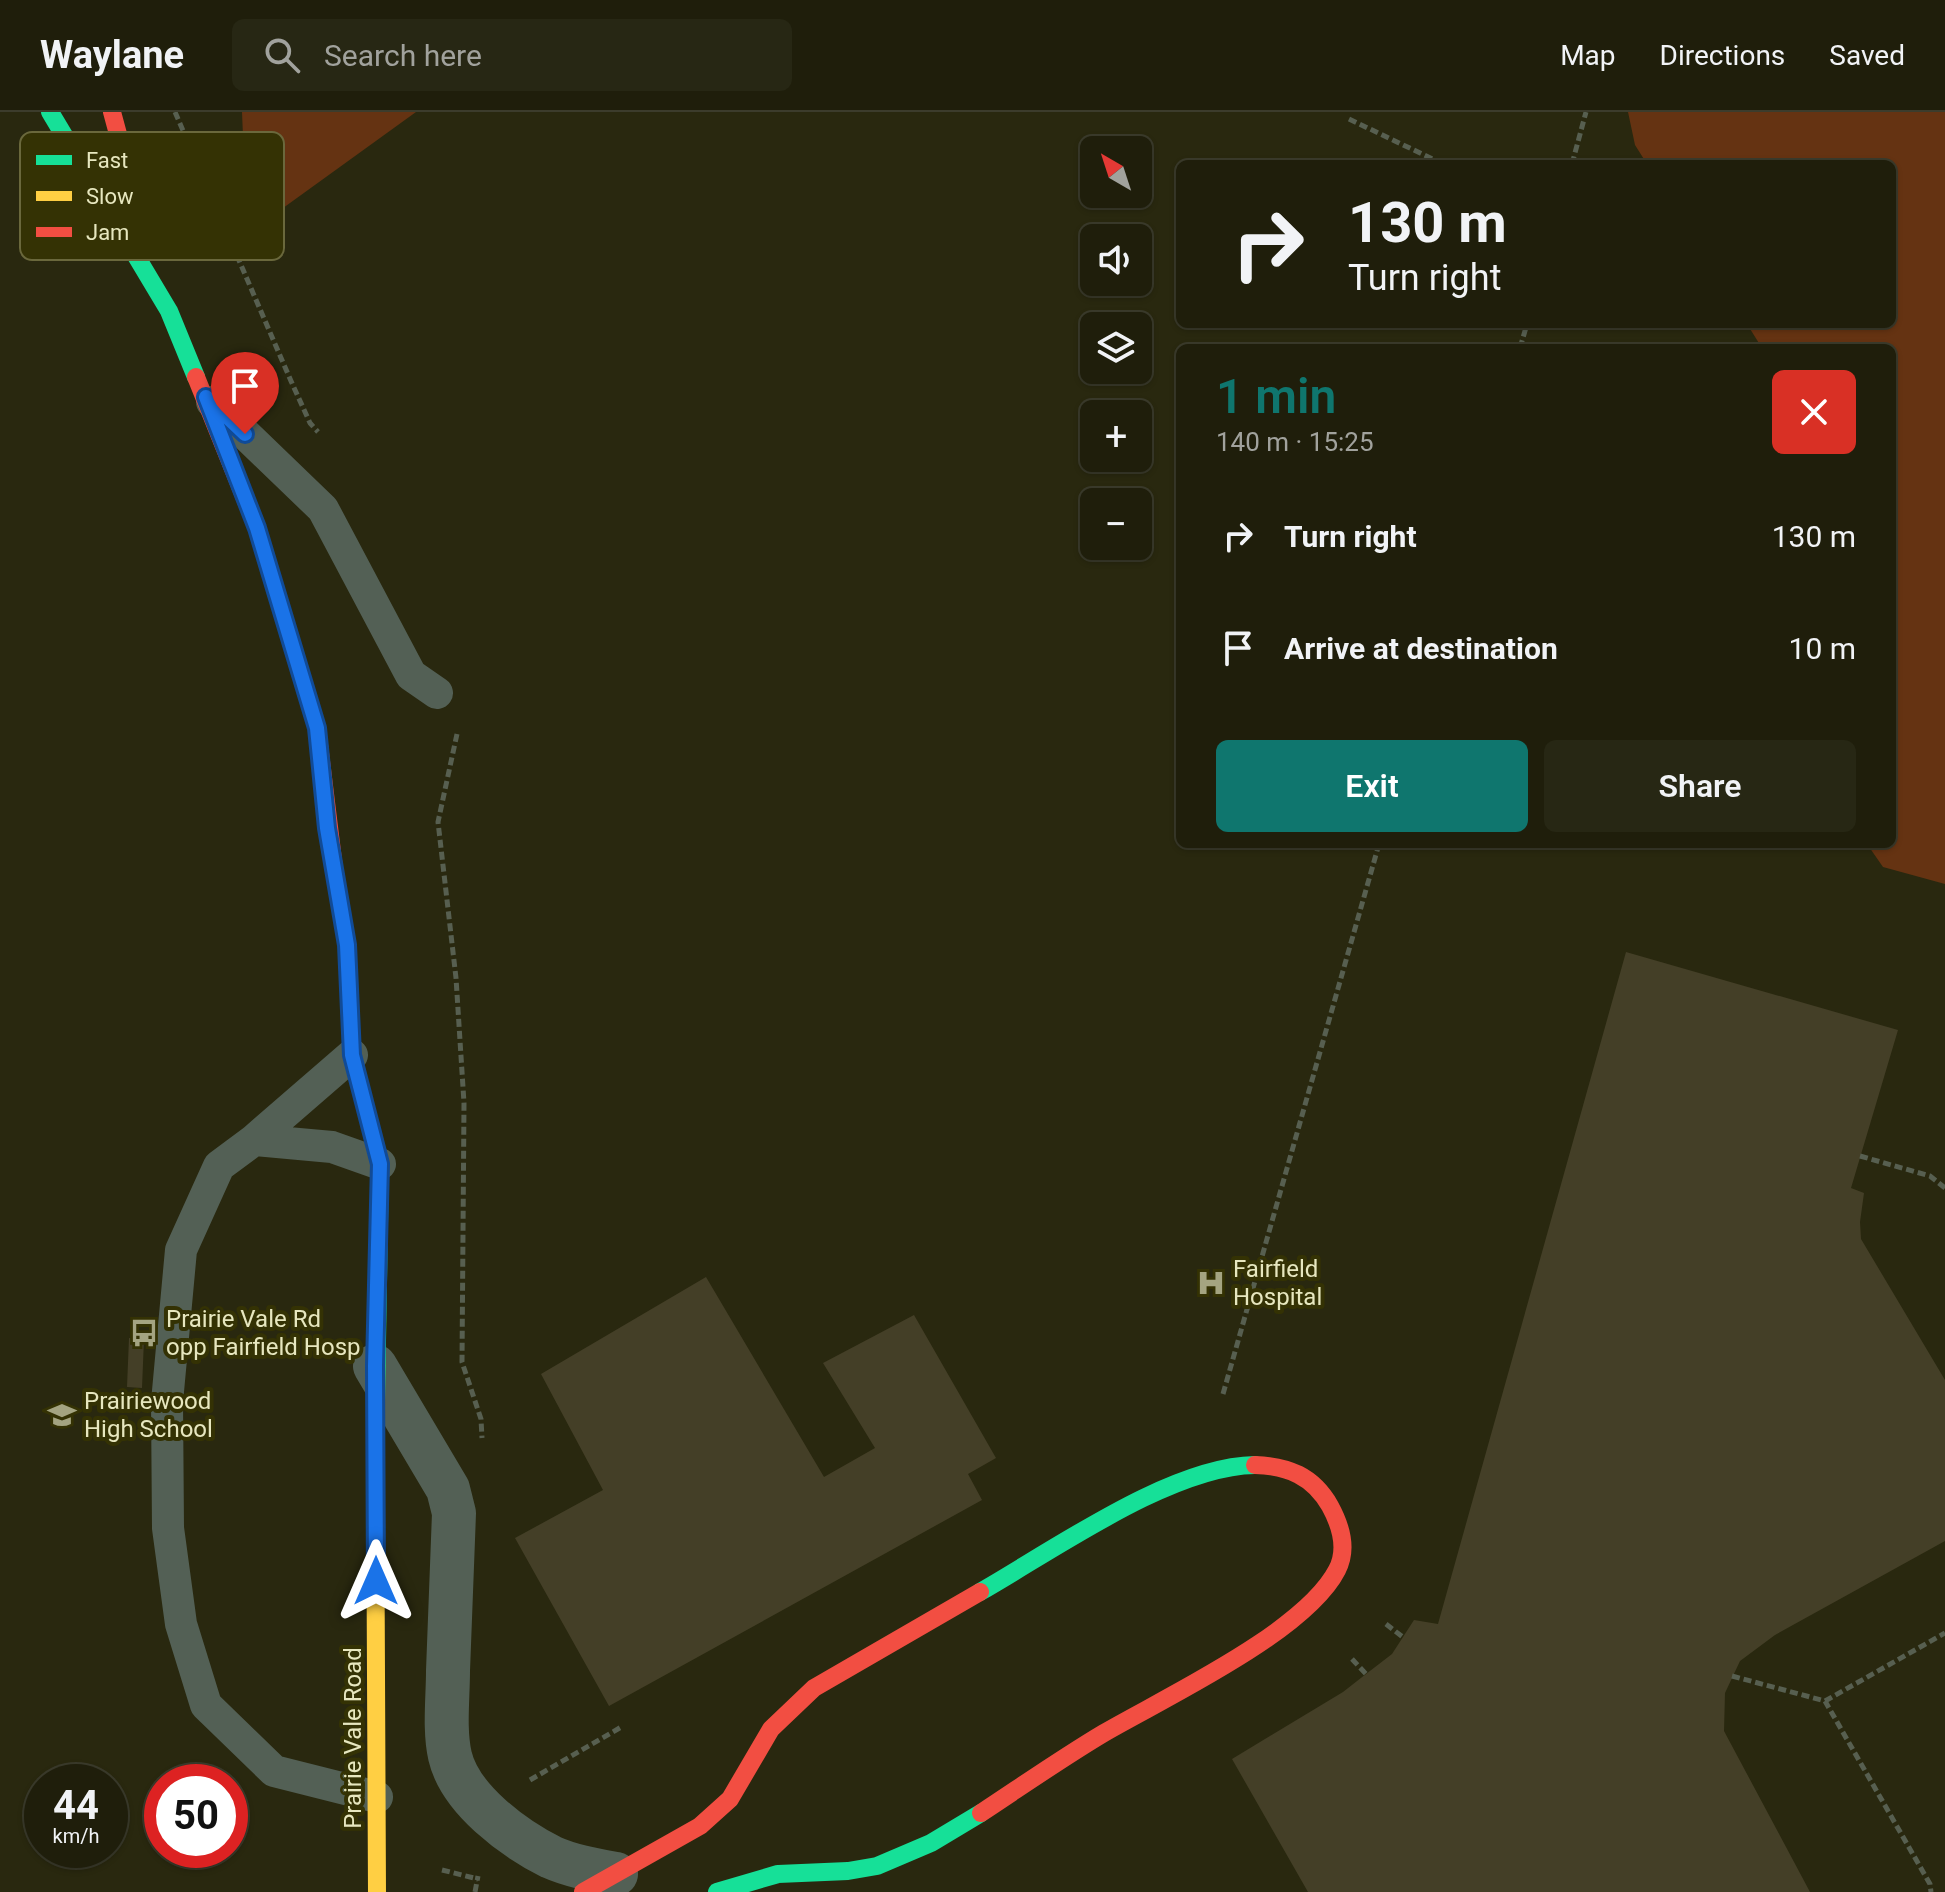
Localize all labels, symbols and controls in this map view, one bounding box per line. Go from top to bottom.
search box [232,19,792,91]
text: Waylane [40,33,184,77]
icon: search [260,33,304,77]
text: Search here [324,38,482,73]
text: Map [1560,39,1616,72]
text: Directions [1660,39,1785,72]
text: Saved [1829,39,1905,72]
legend [20,132,284,260]
north arrow [1080,136,1152,208]
map controls [1080,136,1152,560]
text: Fast [86,148,128,173]
text: Slow [86,184,134,209]
text: 130 m [1348,190,1507,256]
icon: right [1216,192,1320,296]
text: Jam [86,220,129,245]
button: sound [1080,224,1152,296]
text: Turn right [1348,257,1501,299]
button: layers [1080,312,1152,384]
pin [211,352,279,434]
icon: arrive [223,364,267,408]
text: 1 min [1216,368,1336,425]
button: close [1772,370,1856,454]
button: + [1080,400,1152,472]
text: 140 m · 15:25 [1216,427,1374,457]
button: − [1080,488,1152,560]
icon: right [1216,514,1260,558]
text: Turn right [1284,519,1417,554]
text: 130 m [1772,519,1856,554]
icon: arrive [1216,626,1260,670]
text: Arrive at destination [1284,631,1558,666]
text: 10 m [1789,631,1856,666]
button: Exit [1216,740,1528,832]
button: Share [1544,740,1856,832]
place label: Fairfield Hospital [1233,1255,1322,1311]
hospital icon: Fairfield Hospital [1196,1268,1226,1298]
place label: Prairie Vale Rd opp Fairfield Hosp [166,1305,361,1361]
bus stop icon: Prairie Vale Rd opp Fairfield Hosp [129,1318,159,1348]
place label: Prairiewood High School [84,1387,213,1443]
school or university icon: Prairiewood High School [47,1400,77,1430]
position arrow [334,1539,418,1623]
street label: Prairie Vale Road [339,1647,367,1829]
speed limit sign: 50 [144,1764,248,1868]
text: 44 [53,1782,99,1829]
text: km/h [53,1824,99,1848]

